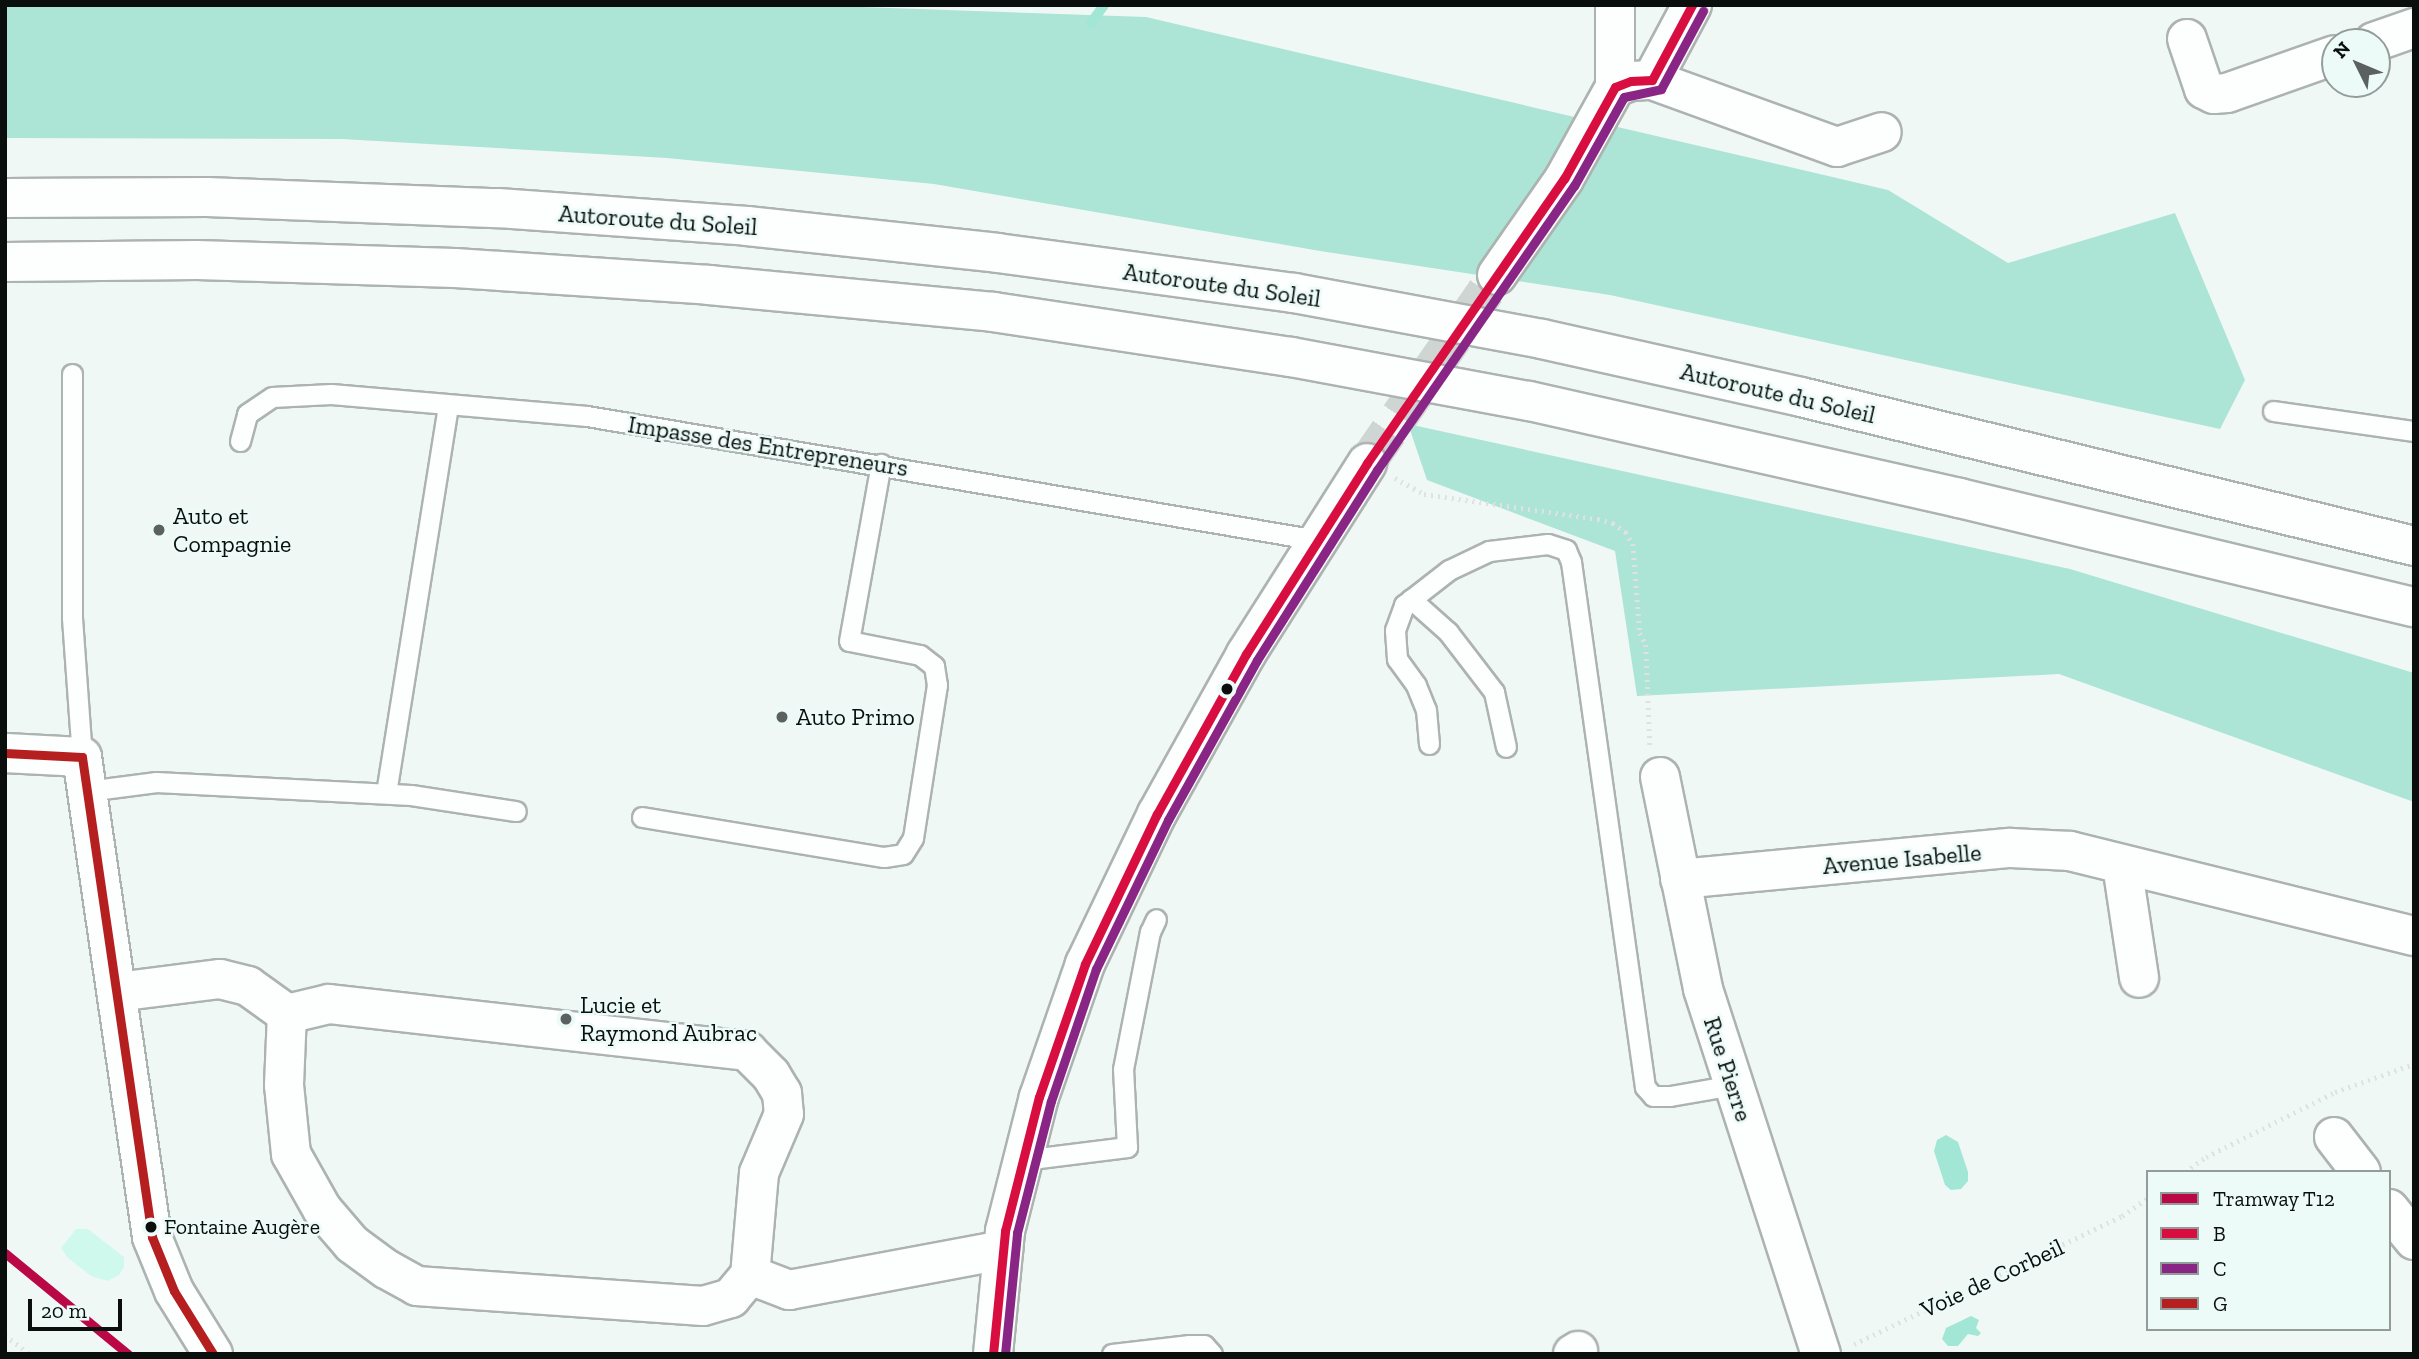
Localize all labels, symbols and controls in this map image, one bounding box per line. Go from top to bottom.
north arrow [2321,28,2391,98]
text: N [2328,37,2355,63]
street label: Autoroute du Soleil [558,199,758,241]
street label: Autoroute du Soleil [1121,257,1323,313]
street label: Autoroute du Soleil [1678,357,1878,429]
street label: Impasse des Entrepreneurs [626,410,910,482]
place label: Auto et Compagnie [173,502,291,558]
marker: Auto et Compagnie [151,522,167,538]
unlabelled marker [1220,682,1234,696]
place label: Auto Primo [796,703,915,731]
marker: Auto Primo [774,709,790,725]
street label: Avenue Isabelle [1821,838,1983,880]
place label: Lucie et Raymond Aubrac [580,991,758,1047]
marker: Lucie et Raymond Aubrac [558,1011,574,1027]
street label: Rue Pierre [1698,1013,1758,1125]
legend [2146,1170,2391,1331]
text: Tramway T12 [2213,1186,2335,1211]
place label: Fontaine Augère [164,1214,321,1240]
marker: Fontaine Augère [144,1220,158,1234]
text: B [2213,1221,2226,1246]
street label: Voie de Corbeil [1916,1232,2068,1324]
text: C [2213,1256,2227,1281]
scale bar [32,1286,126,1330]
text: G [2213,1291,2228,1316]
text: 20 m [41,1298,87,1323]

